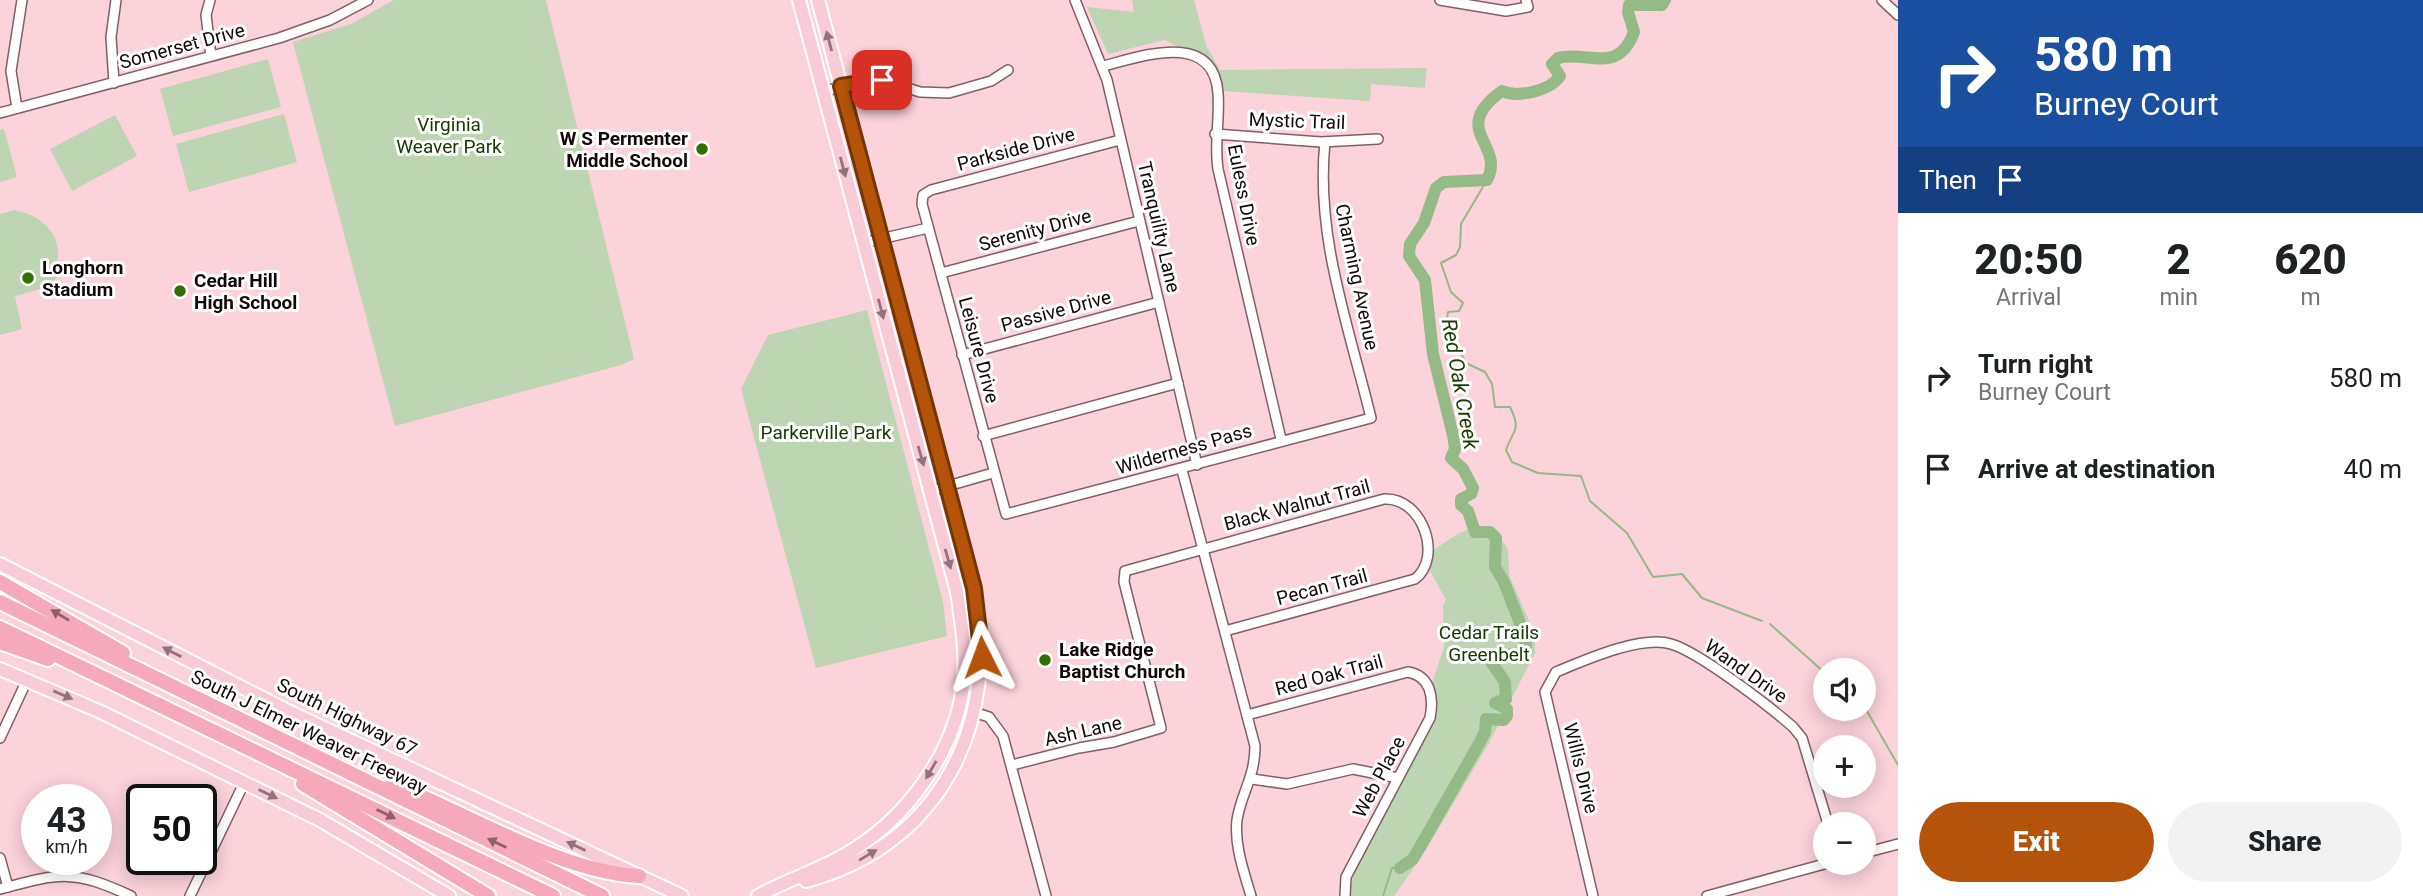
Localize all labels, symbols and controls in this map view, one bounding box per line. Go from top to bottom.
street label: Somerset Drive [117,18,247,74]
text: 580 m [2034,26,2173,83]
icon: right [1919,28,2010,119]
one-way arrow [823,30,834,52]
pin [852,50,912,110]
icon: arrive [863,61,901,99]
text: Burney Court [2034,85,2219,123]
street label: Mystic Trail [1248,108,1346,134]
park label: Virginia Weaver Park [396,113,502,158]
street label: Parkside Drive [955,122,1077,176]
place label: W S Permenter Middle School [560,127,688,172]
marker: W S Permenter Middle School [694,141,710,157]
street label: Euless Drive [1223,142,1265,248]
one-way arrow [838,156,849,178]
street label: Tranquility Lane [1133,159,1185,295]
icon: arrive [1991,161,2029,199]
text: Then [1919,165,1977,195]
street label: Charming Avenue [1330,202,1384,352]
street label: Serenity Drive [976,204,1094,256]
text: 20:50 [1974,235,2083,284]
text: 2 [2167,235,2191,284]
text: 620 [2274,235,2347,284]
place label: Longhorn Stadium [42,256,123,301]
place label: Cedar Hill High School [194,269,297,314]
marker: Longhorn Stadium [20,270,36,286]
marker: Cedar Hill High School [172,283,188,299]
text: Arrival [1996,284,2061,311]
text: min [2159,284,2198,311]
text: m [2300,284,2321,311]
street label: Passive Drive [998,285,1114,337]
street label: Leisure Drive [954,294,1004,406]
one-way arrow [876,298,887,320]
water label: Red Oak Creek [1437,317,1483,452]
text: Turn right [1978,349,2093,379]
icon: right [1919,359,1957,397]
text: 580 m [2329,363,2402,393]
text: Burney Court [1978,379,2111,406]
street label: Wilderness Pass [1114,419,1254,479]
park label: Parkerville Park [761,421,892,444]
one-way arrow [916,446,926,467]
icon: arrive [1919,450,1957,488]
text: Arrive at destination [1978,454,2215,484]
text: 40 m [2344,454,2402,484]
street label: Black Walnut Trail [1221,474,1373,536]
one-way arrow [943,549,953,570]
street label: Pecan Trail [1274,564,1370,610]
one-way arrow [50,609,69,622]
position arrow [945,620,1019,694]
park label: Cedar Trails Greenbelt [1439,621,1539,666]
street label: Wand Drive [1700,634,1792,708]
place label: Lake Ridge Baptist Church [1059,638,1185,683]
one-way arrow [162,646,182,657]
street label: Red Oak Trail [1272,650,1386,700]
marker: Lake Ridge Baptist Church [1037,652,1053,668]
map controls [1813,658,1876,875]
button: sound [1813,658,1876,721]
street label: South J Elmer Weaver Freeway [187,665,431,799]
street label: South Highway 67 [273,673,421,761]
one-way arrow [53,689,73,701]
street label: Ash Lane [1042,711,1124,751]
street label: Willis Drive [1559,720,1603,816]
street label: Web Place [1348,732,1410,822]
button: + [1813,735,1876,798]
one-way arrow [925,761,937,780]
speed limit sign: 50 [126,784,217,875]
one-way arrow [258,789,278,800]
text: 43 [46,800,87,841]
button: Exit [1919,802,2154,882]
button: Share [2168,802,2402,882]
one-way arrow [376,809,396,820]
button: − [1813,812,1876,875]
text: km/h [45,836,88,857]
one-way arrow [487,837,507,849]
one-way arrow [566,840,586,852]
one-way arrow [859,849,878,862]

